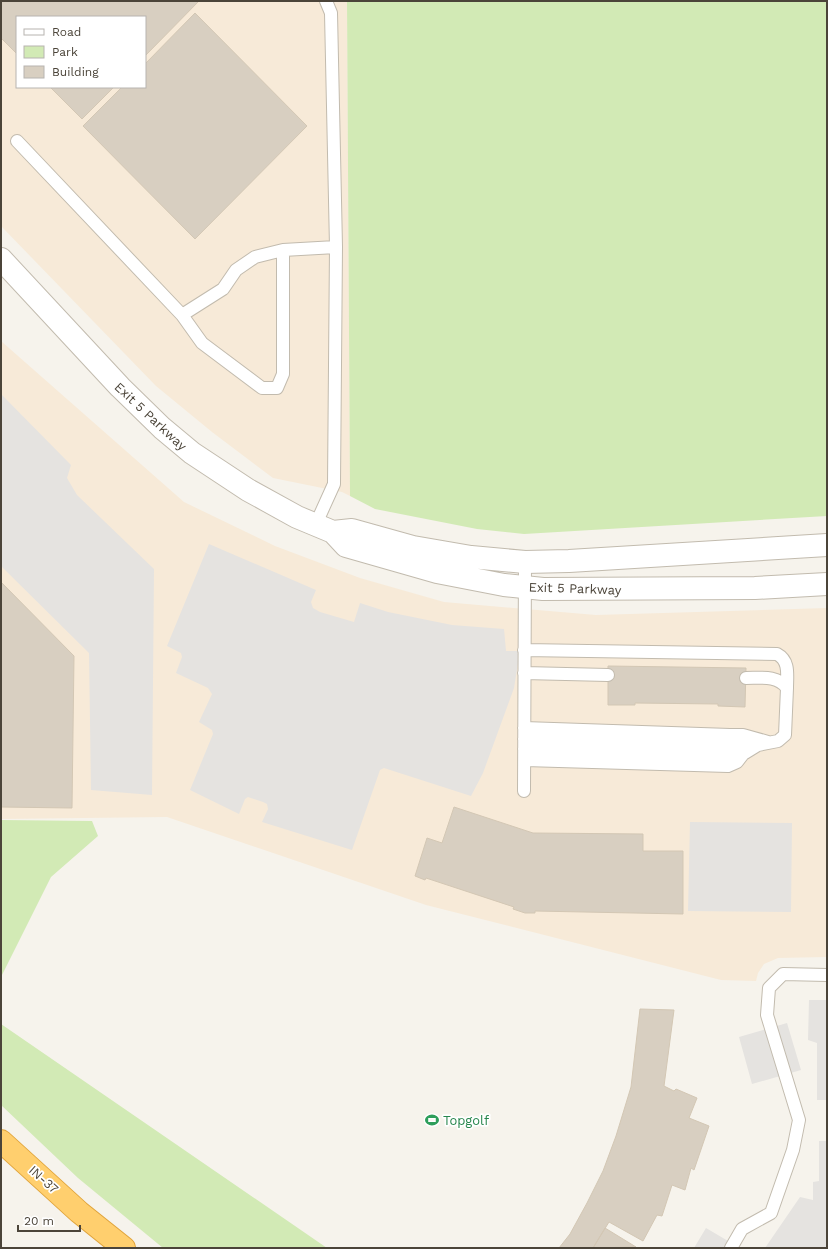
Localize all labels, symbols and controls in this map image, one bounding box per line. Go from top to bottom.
legend [16,16,146,88]
text: Road [52,25,81,39]
text: Park [52,45,78,59]
text: Building [52,65,99,79]
street label: Exit 5 Parkway [112,379,190,454]
street label: Exit 5 Parkway [528,579,622,598]
sports icon: Topgolf [424,1112,440,1128]
place label: Topgolf [443,1113,489,1128]
street label: IN-37 [26,1162,61,1196]
scale bar [18,1207,80,1233]
text: 20 m [24,1214,54,1228]

